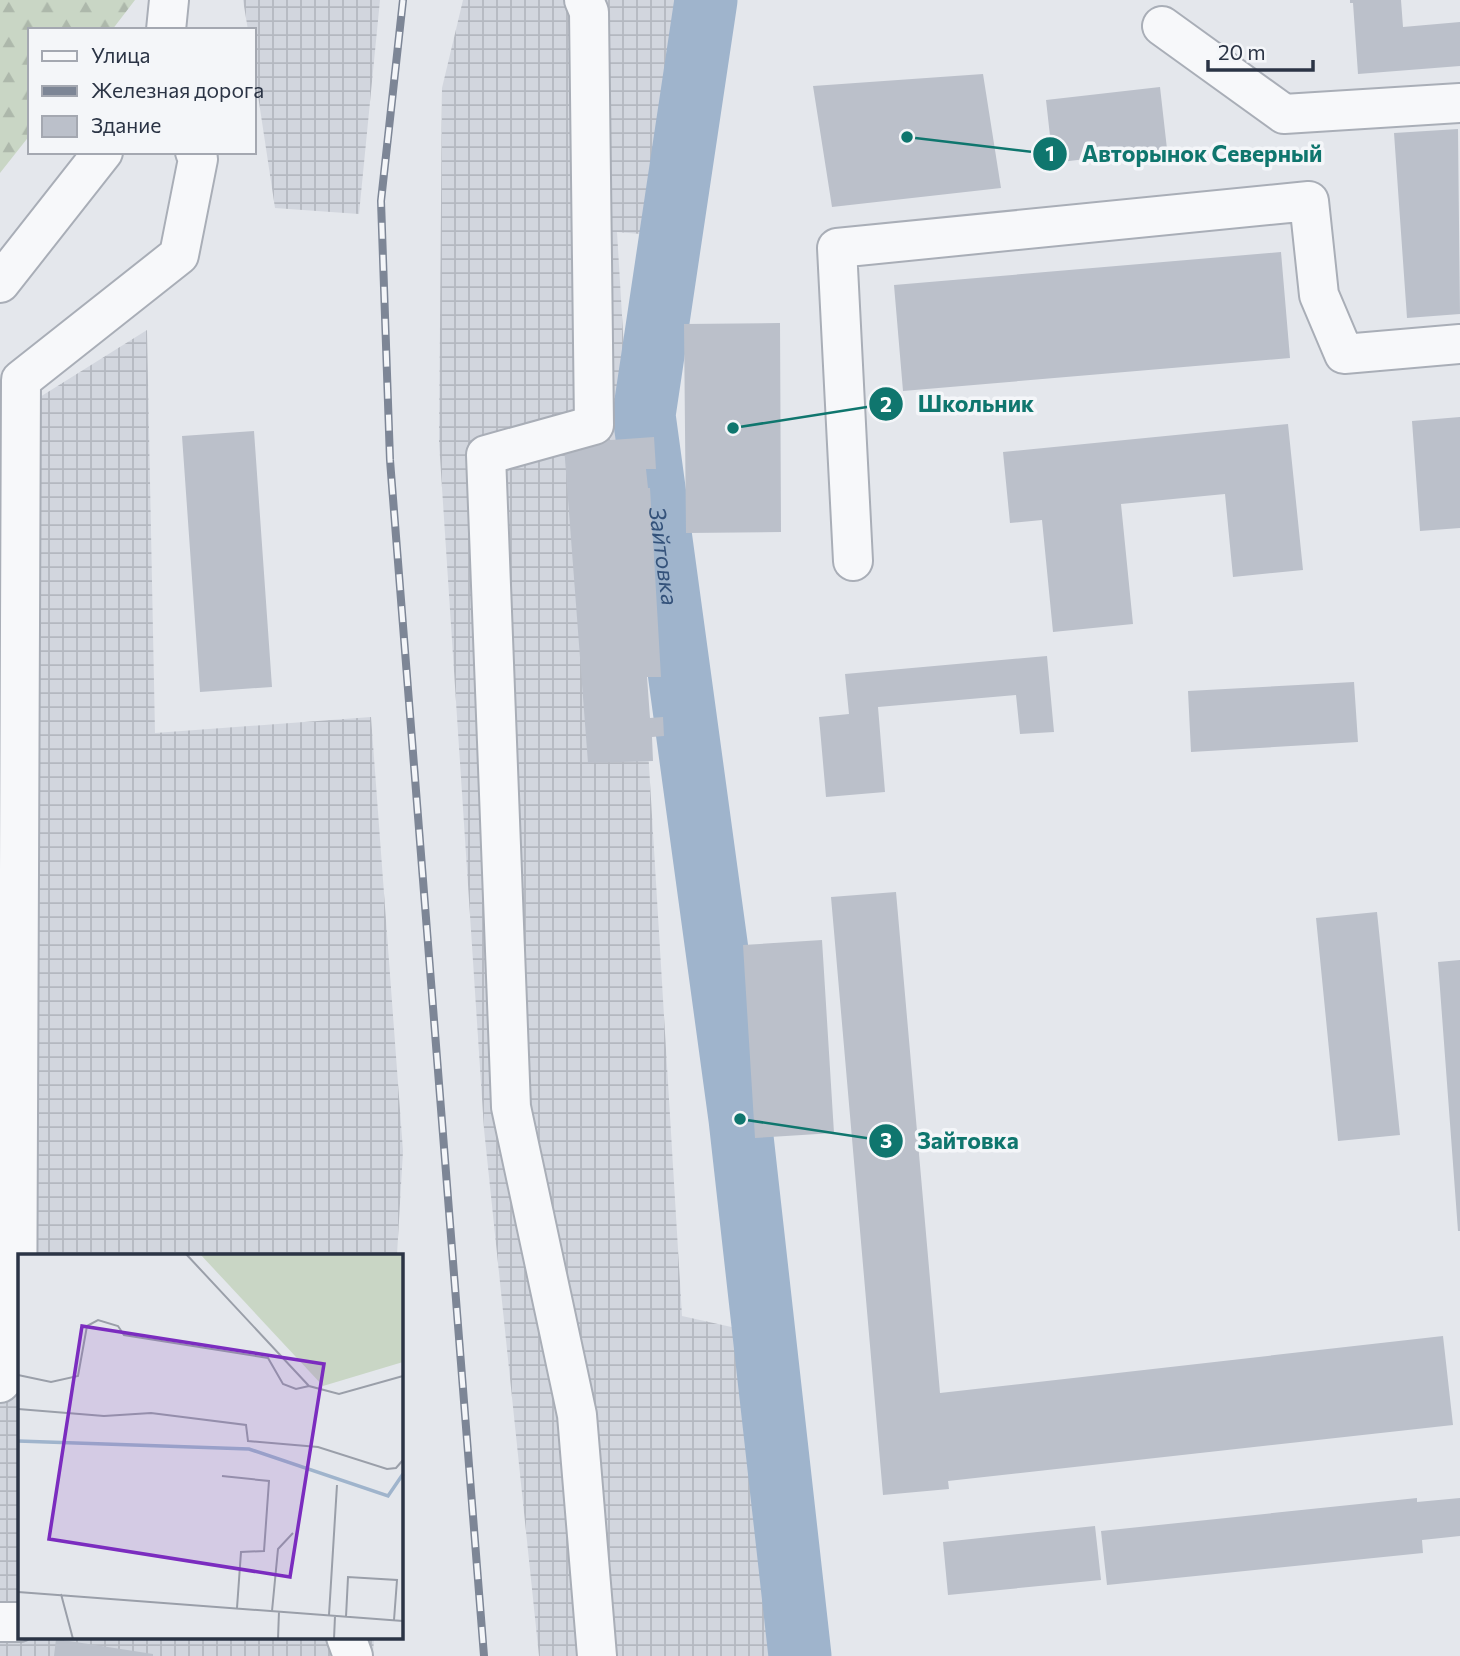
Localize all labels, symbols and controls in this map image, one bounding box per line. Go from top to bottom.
legend [28,28,256,154]
scale bar [1208,28,1313,72]
text: 20 m [1218,39,1266,64]
text: Улица [91,42,150,67]
text: Железная дорога [91,77,264,102]
text: Здание [91,112,161,137]
callout: Авторынок Северный [1032,132,1336,176]
text: Авторынок Северный [1082,139,1322,167]
text: 1 [1045,140,1055,165]
callout: Школьник [869,382,1048,426]
text: Школьник [918,389,1034,417]
text: 2 [880,391,892,416]
water label: Зайтовка [644,505,685,607]
callout: Зайтовка [868,1119,1033,1163]
text: Зайтовка [917,1126,1019,1154]
text: 3 [880,1127,892,1152]
inset map [18,1254,402,1638]

